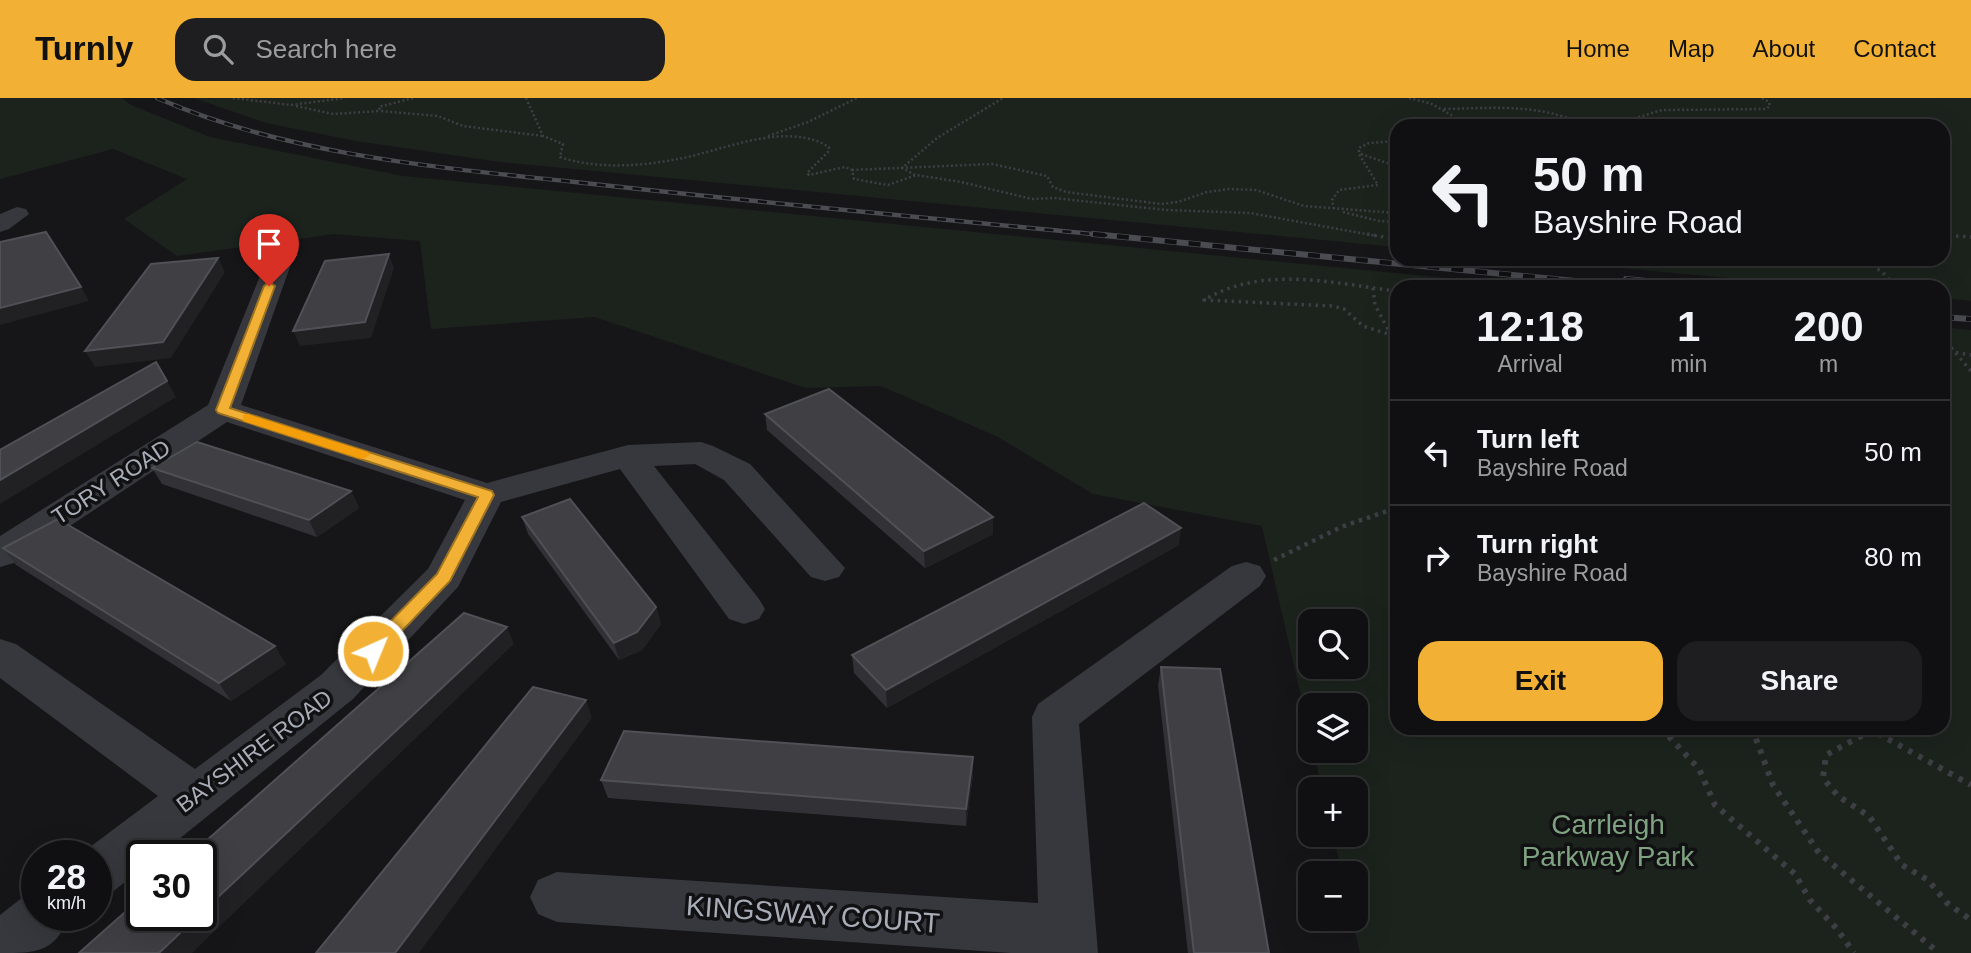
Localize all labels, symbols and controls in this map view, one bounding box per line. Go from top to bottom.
search box [175,18,665,81]
text: Turnly [35,30,133,67]
icon: search [199,30,237,68]
text: Search here [255,34,397,64]
text: Home [1566,35,1630,62]
text: Map [1668,35,1715,62]
text: About [1753,35,1815,62]
text: Contact [1853,35,1936,62]
icon: left [1418,147,1509,238]
text: 50 m [1533,147,1645,201]
text: Bayshire Road [1533,204,1743,240]
pin [239,214,299,286]
icon: arrive [250,225,288,263]
text: 12:18 [1476,303,1584,350]
text: 1 [1677,303,1700,350]
text: 200 [1794,303,1864,350]
text: Arrival [1497,351,1563,377]
text: min [1670,351,1707,377]
text: m [1819,351,1838,377]
text: Turn left [1477,424,1579,454]
street label: TORY ROAD [47,434,175,530]
icon: left [1418,434,1456,472]
text: 50 m [1864,437,1922,467]
text: Bayshire Road [1477,455,1628,481]
text: Turn right [1477,529,1598,559]
icon: right [1418,539,1456,577]
text: 80 m [1864,542,1922,572]
text: Bayshire Road [1477,560,1628,586]
map controls [1298,609,1368,931]
button: search [1298,609,1368,679]
position arrow [336,614,410,688]
button: Exit [1418,641,1663,721]
button: Share [1677,641,1922,721]
street label: BAYSHIRE ROAD [171,684,337,818]
button: layers [1298,693,1368,763]
button: + [1298,777,1368,847]
park label: Carrleigh Parkway Park [1522,809,1695,872]
speed limit sign: 30 [126,840,217,931]
text: 28 [47,857,86,896]
button: − [1298,861,1368,931]
street label: KINGSWAY COURT [685,890,941,939]
text: km/h [47,893,86,913]

